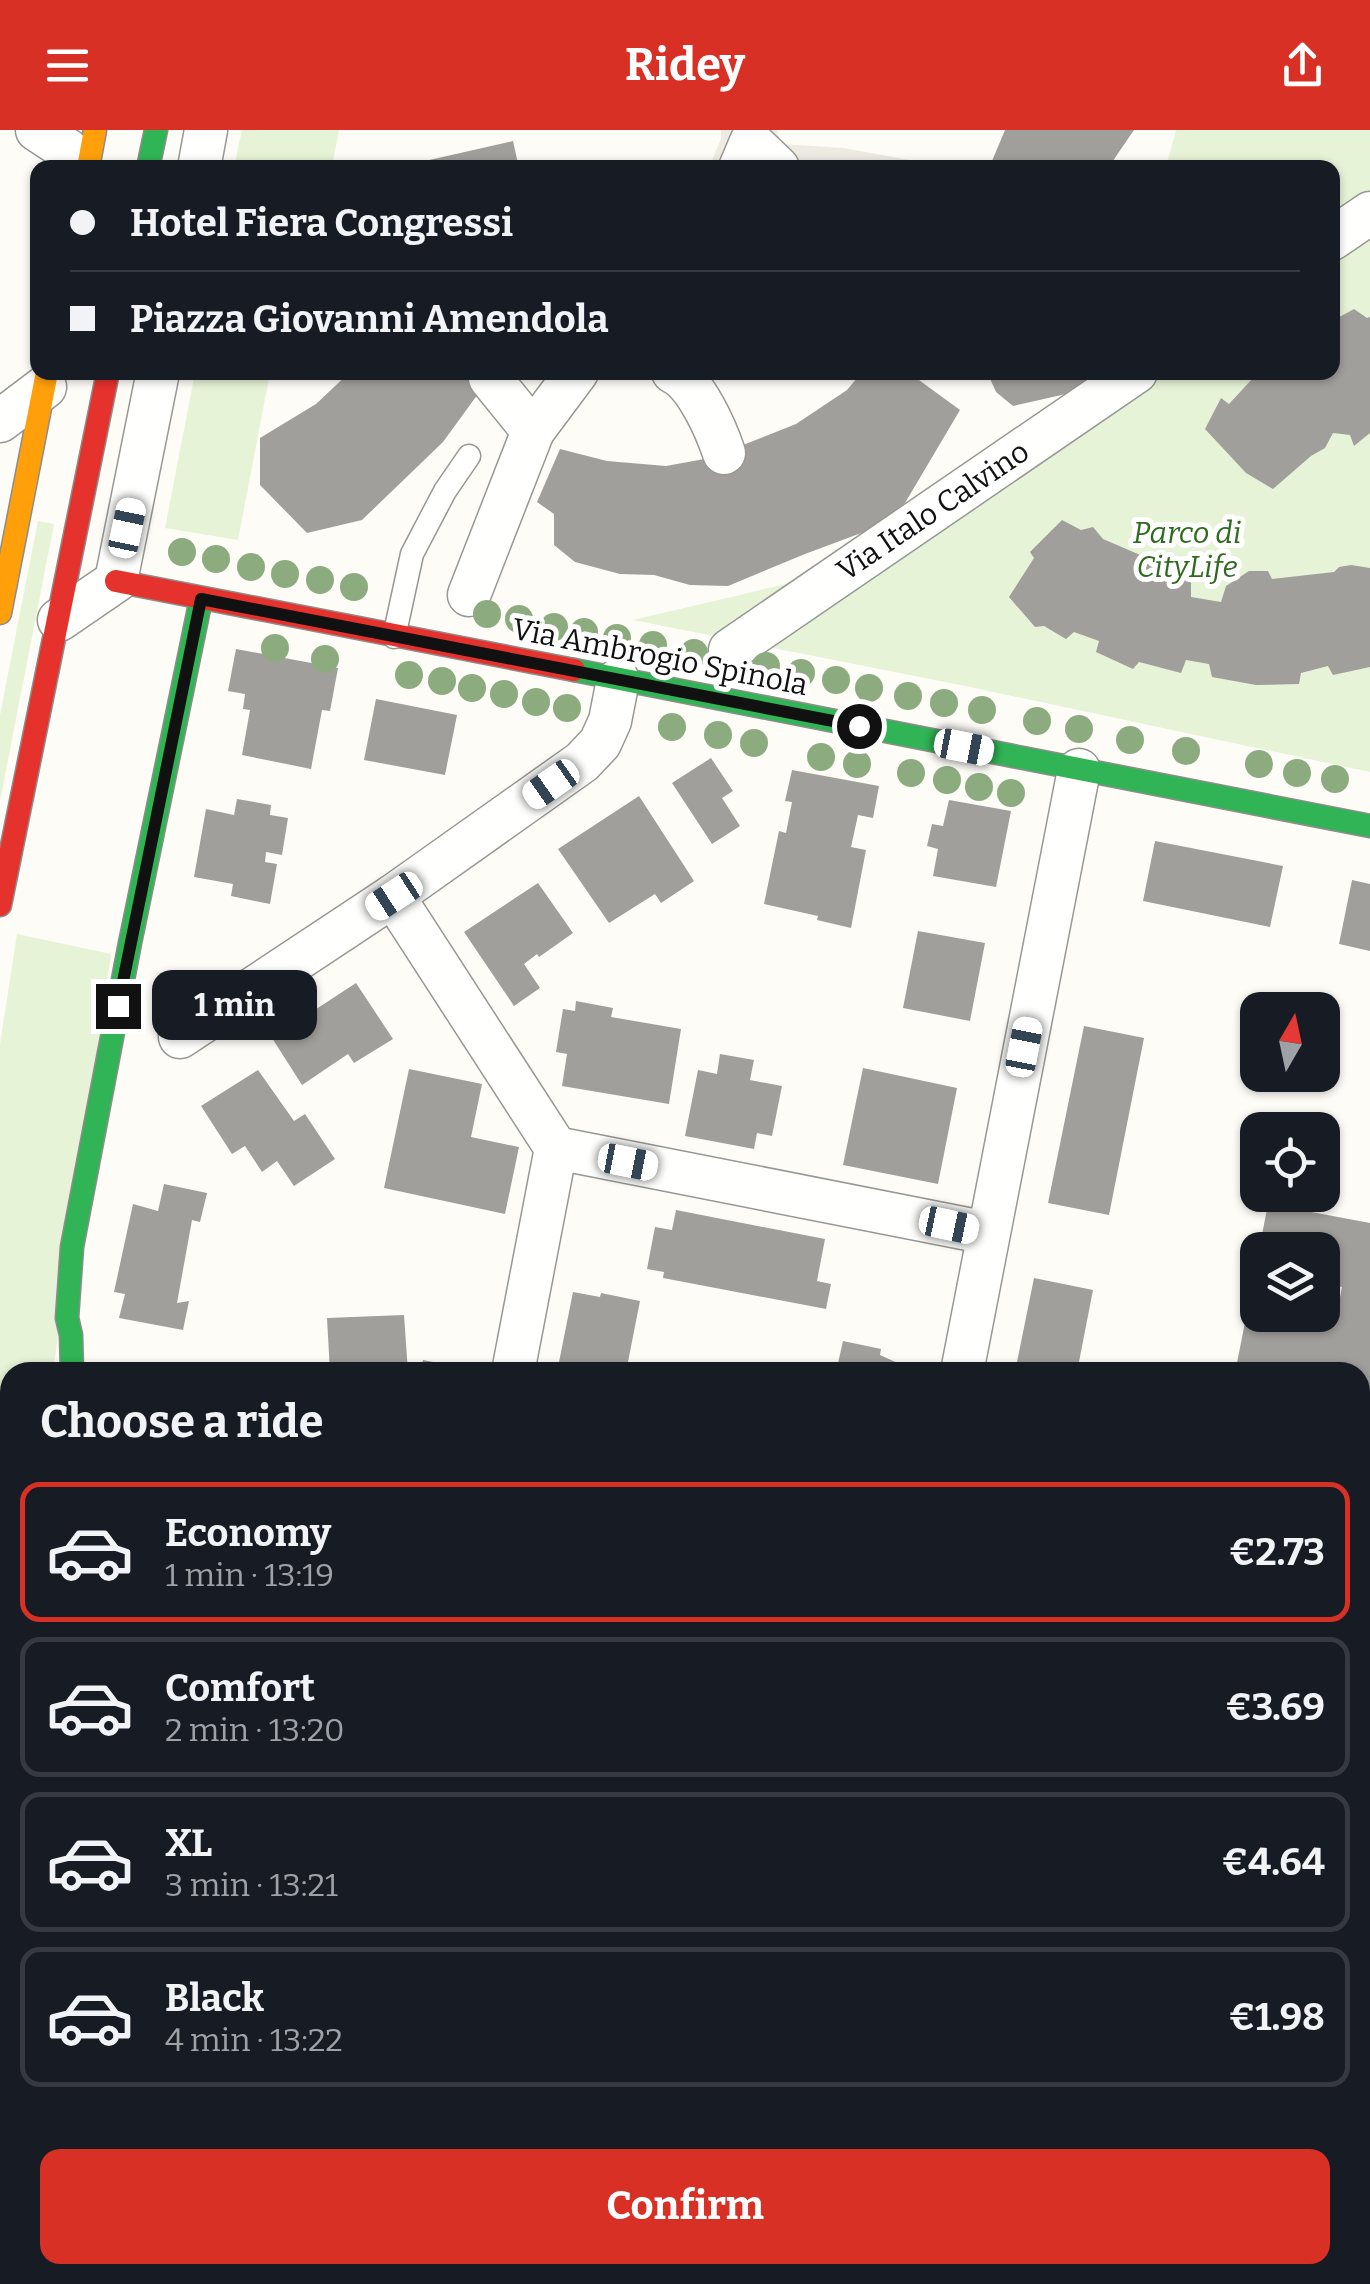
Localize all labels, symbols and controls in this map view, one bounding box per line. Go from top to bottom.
icon: menu [40,38,95,93]
text: Ridey [625,38,745,92]
icon: share [1275,38,1330,93]
text: Hotel Fiera Congressi [130,200,513,246]
text: Piazza Giovanni Amendola [130,296,608,342]
street label: Via Italo Calvino [830,433,1036,589]
car [106,496,148,560]
park label: Parco di CityLife [1133,515,1241,585]
street label: Via Ambrogio Spinola [509,611,811,703]
route start [837,704,882,749]
car [932,727,996,767]
car [518,755,584,813]
car [361,867,427,925]
callout: 1 min [153,971,318,1041]
route end [96,984,141,1029]
text: 1 min [194,986,275,1024]
north arrow [1240,992,1340,1092]
map controls [1240,992,1340,1332]
car [1004,1015,1044,1079]
button: locate [1240,1112,1340,1212]
car [596,1142,660,1182]
car [917,1204,981,1246]
button: layers [1240,1232,1340,1332]
text: Choose a ride [40,1395,323,1449]
icon: car [45,1507,135,1597]
text: Economy [165,1510,331,1556]
text: €2.73 [1229,1529,1325,1575]
text: 1 min · 13:19 [165,1556,334,1594]
icon: car [45,1662,135,1752]
text: Comfort [165,1665,315,1711]
text: €3.69 [1226,1684,1325,1730]
text: 2 min · 13:20 [165,1711,345,1749]
icon: car [45,1817,135,1907]
text: XL [165,1820,212,1866]
text: €4.64 [1222,1839,1325,1885]
text: 3 min · 13:21 [165,1866,338,1904]
icon: car [45,1972,135,2062]
text: Black [165,1975,264,2021]
text: €1.98 [1229,1994,1325,2040]
text: 4 min · 13:22 [165,2021,343,2059]
button: Confirm [40,2149,1330,2264]

